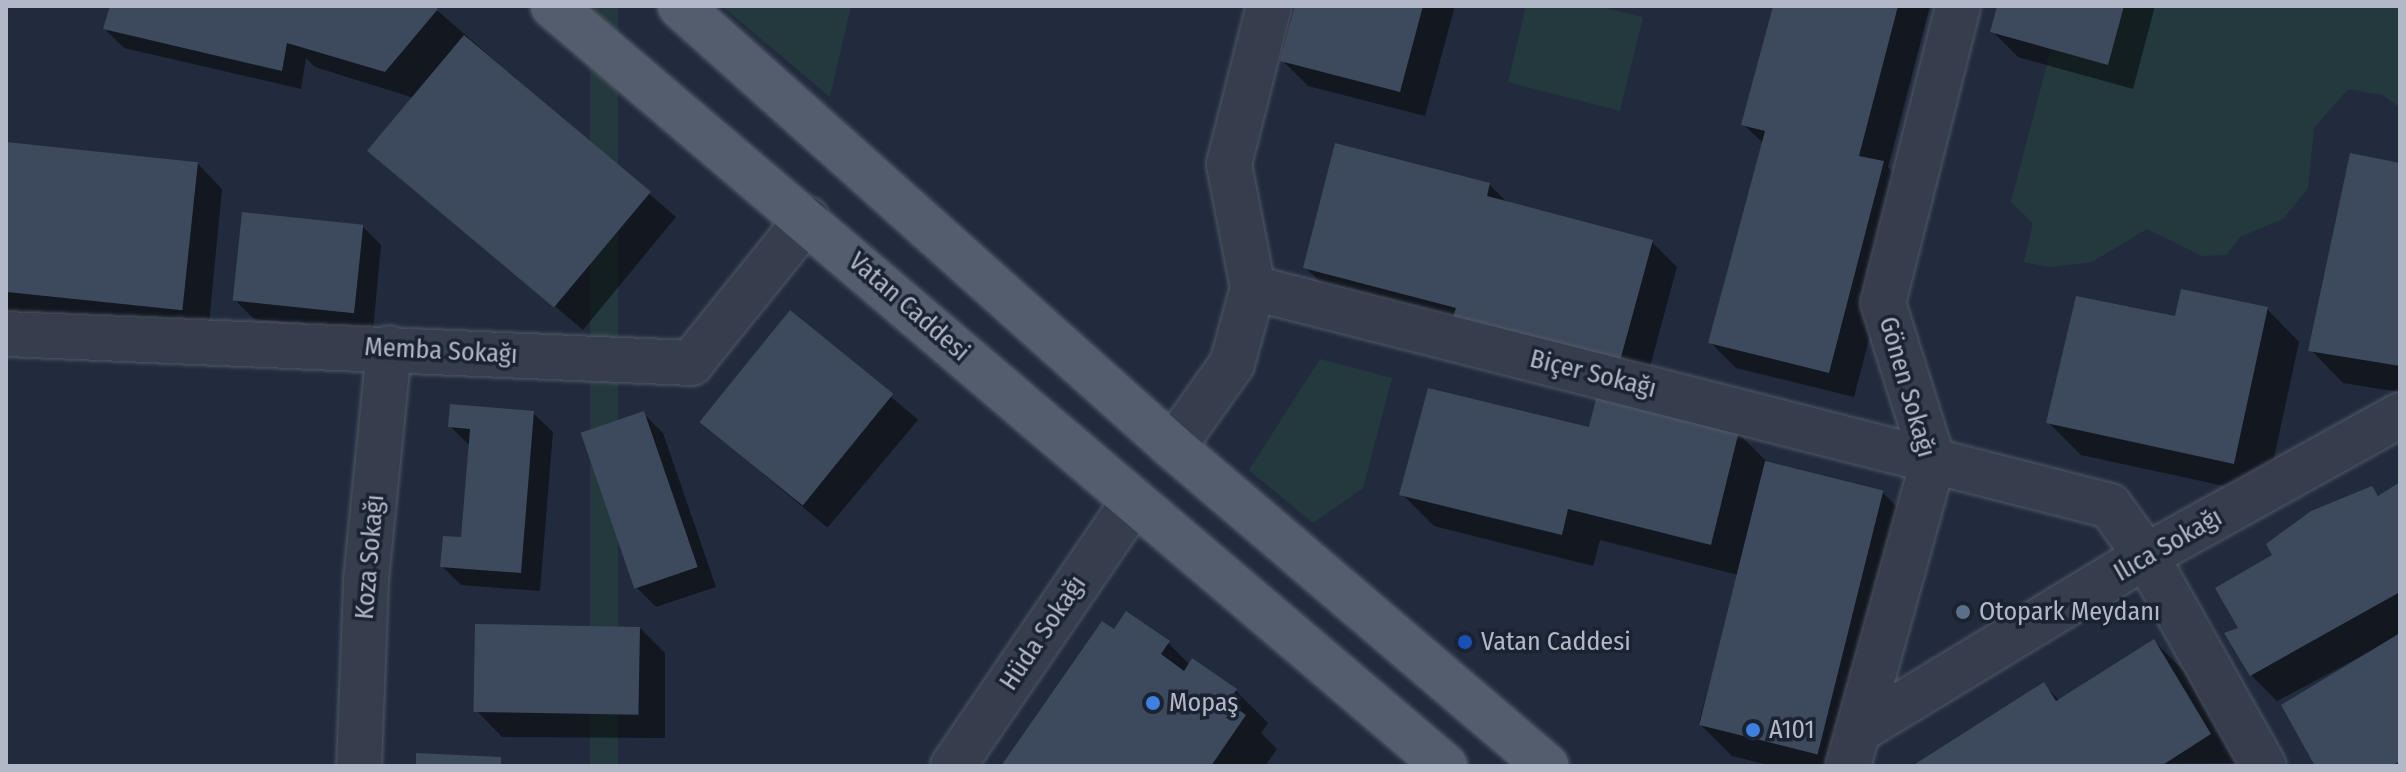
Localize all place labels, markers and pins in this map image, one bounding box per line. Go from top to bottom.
place label: Otopark Meydanı [1979,596,2160,628]
marker: Otopark Meydanı [1954,603,1972,621]
place label: Vatan Caddesi [1481,626,1631,658]
marker: Vatan Caddesi [1456,633,1474,651]
place label: Mopaş [1169,687,1238,719]
marker: Mopaş [1144,694,1162,712]
place label: A101 [1769,714,1815,746]
marker: A101 [1744,721,1762,739]

